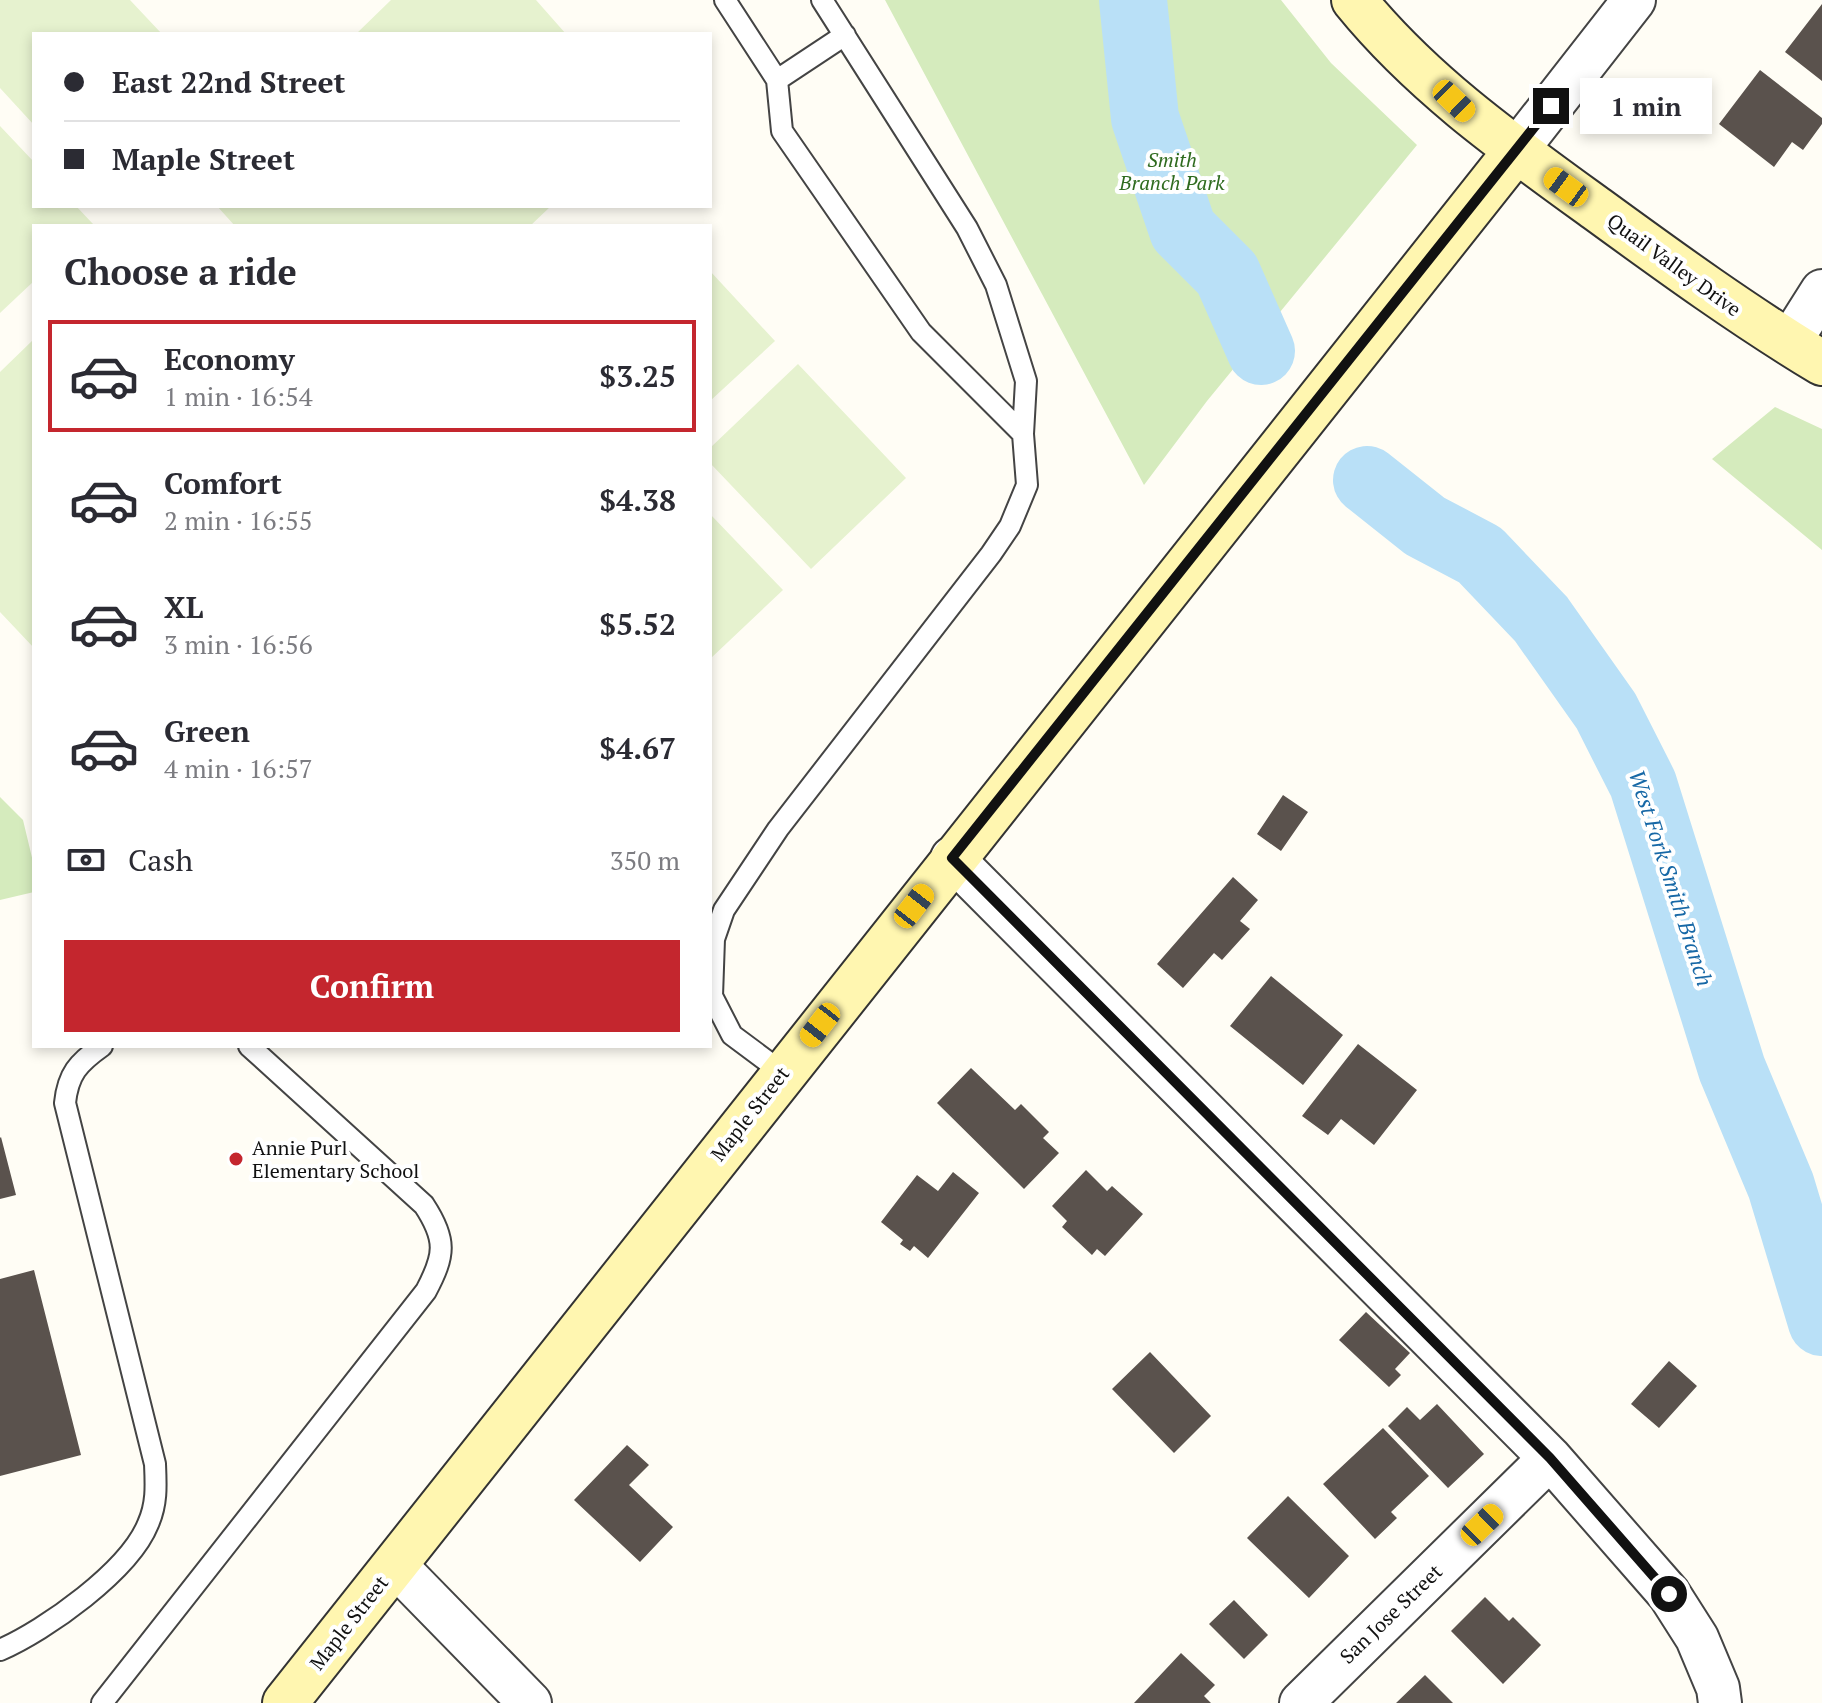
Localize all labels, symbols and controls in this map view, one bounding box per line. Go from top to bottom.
text: East 22nd Street [112,62,346,102]
car [1428,76,1480,126]
callout: 1 min [1579,78,1711,134]
route end [1533,88,1569,124]
text: 1 min [1610,89,1682,123]
text: Maple Street [112,139,295,179]
park label: Smith Branch Park [1118,146,1225,196]
car [1540,163,1592,211]
street label: Quail Valley Drive [1602,207,1747,322]
text: Choose a ride [64,248,297,295]
text: Economy [164,339,295,379]
icon: car [68,340,140,412]
text: $3.25 [599,356,676,396]
text: 1 min · 16:54 [164,379,313,413]
text: Comfort [164,463,282,503]
icon: car [68,464,140,536]
text: $4.38 [599,480,676,520]
text: 2 min · 16:55 [164,503,313,537]
text: XL [164,587,203,627]
icon: car [68,588,140,660]
text: $5.52 [599,604,676,644]
text: 3 min · 16:56 [164,627,313,661]
text: Green [164,711,250,751]
icon: car [68,712,140,784]
text: $4.67 [599,728,676,768]
text: 4 min · 16:57 [164,751,313,785]
water label: West Fork Smith Branch [1623,766,1720,990]
icon: cash [64,838,108,882]
text: Cash [128,840,193,880]
text: 350 m [610,843,680,877]
car [890,880,938,932]
button: Confirm [64,940,680,1032]
car [796,999,844,1051]
street label: Maple Street [704,1060,795,1167]
place label: Annie Purl Elementary School [252,1134,419,1184]
marker: Annie Purl Elementary School [227,1150,245,1168]
car [1456,1500,1508,1550]
street label: San Jose Street [1334,1558,1448,1669]
street label: Maple Street [303,1569,394,1676]
route start [1651,1576,1687,1612]

